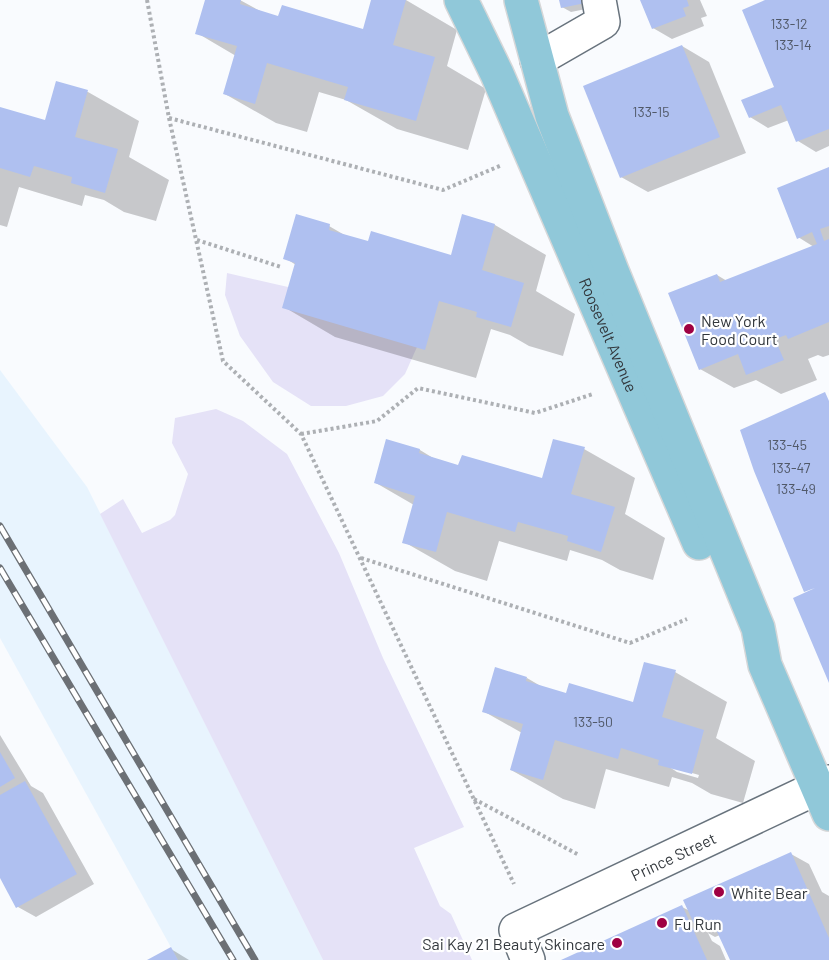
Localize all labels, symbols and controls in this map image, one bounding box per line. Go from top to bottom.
house number: 133-12 [770,15,808,32]
house number: 133-14 [774,36,812,53]
house number: 133-15 [633,103,669,120]
street label: Roosevelt Avenue [576,274,642,395]
place label: New York Food Court [701,311,778,348]
marker: New York Food Court [682,322,696,336]
house number: 133-45 [767,436,807,453]
house number: 133-47 [772,459,811,476]
house number: 133-49 [776,480,816,497]
house number: 133-50 [573,713,613,730]
street label: Prince Street [628,828,719,884]
place label: White Bear [731,883,808,902]
marker: White Bear [712,885,726,899]
place label: Fu Run [674,914,722,933]
marker: Fu Run [655,916,669,930]
place label: Sai Kay 21 Beauty Skincare [422,934,605,953]
marker: Sai Kay 21 Beauty Skincare [610,936,624,950]

